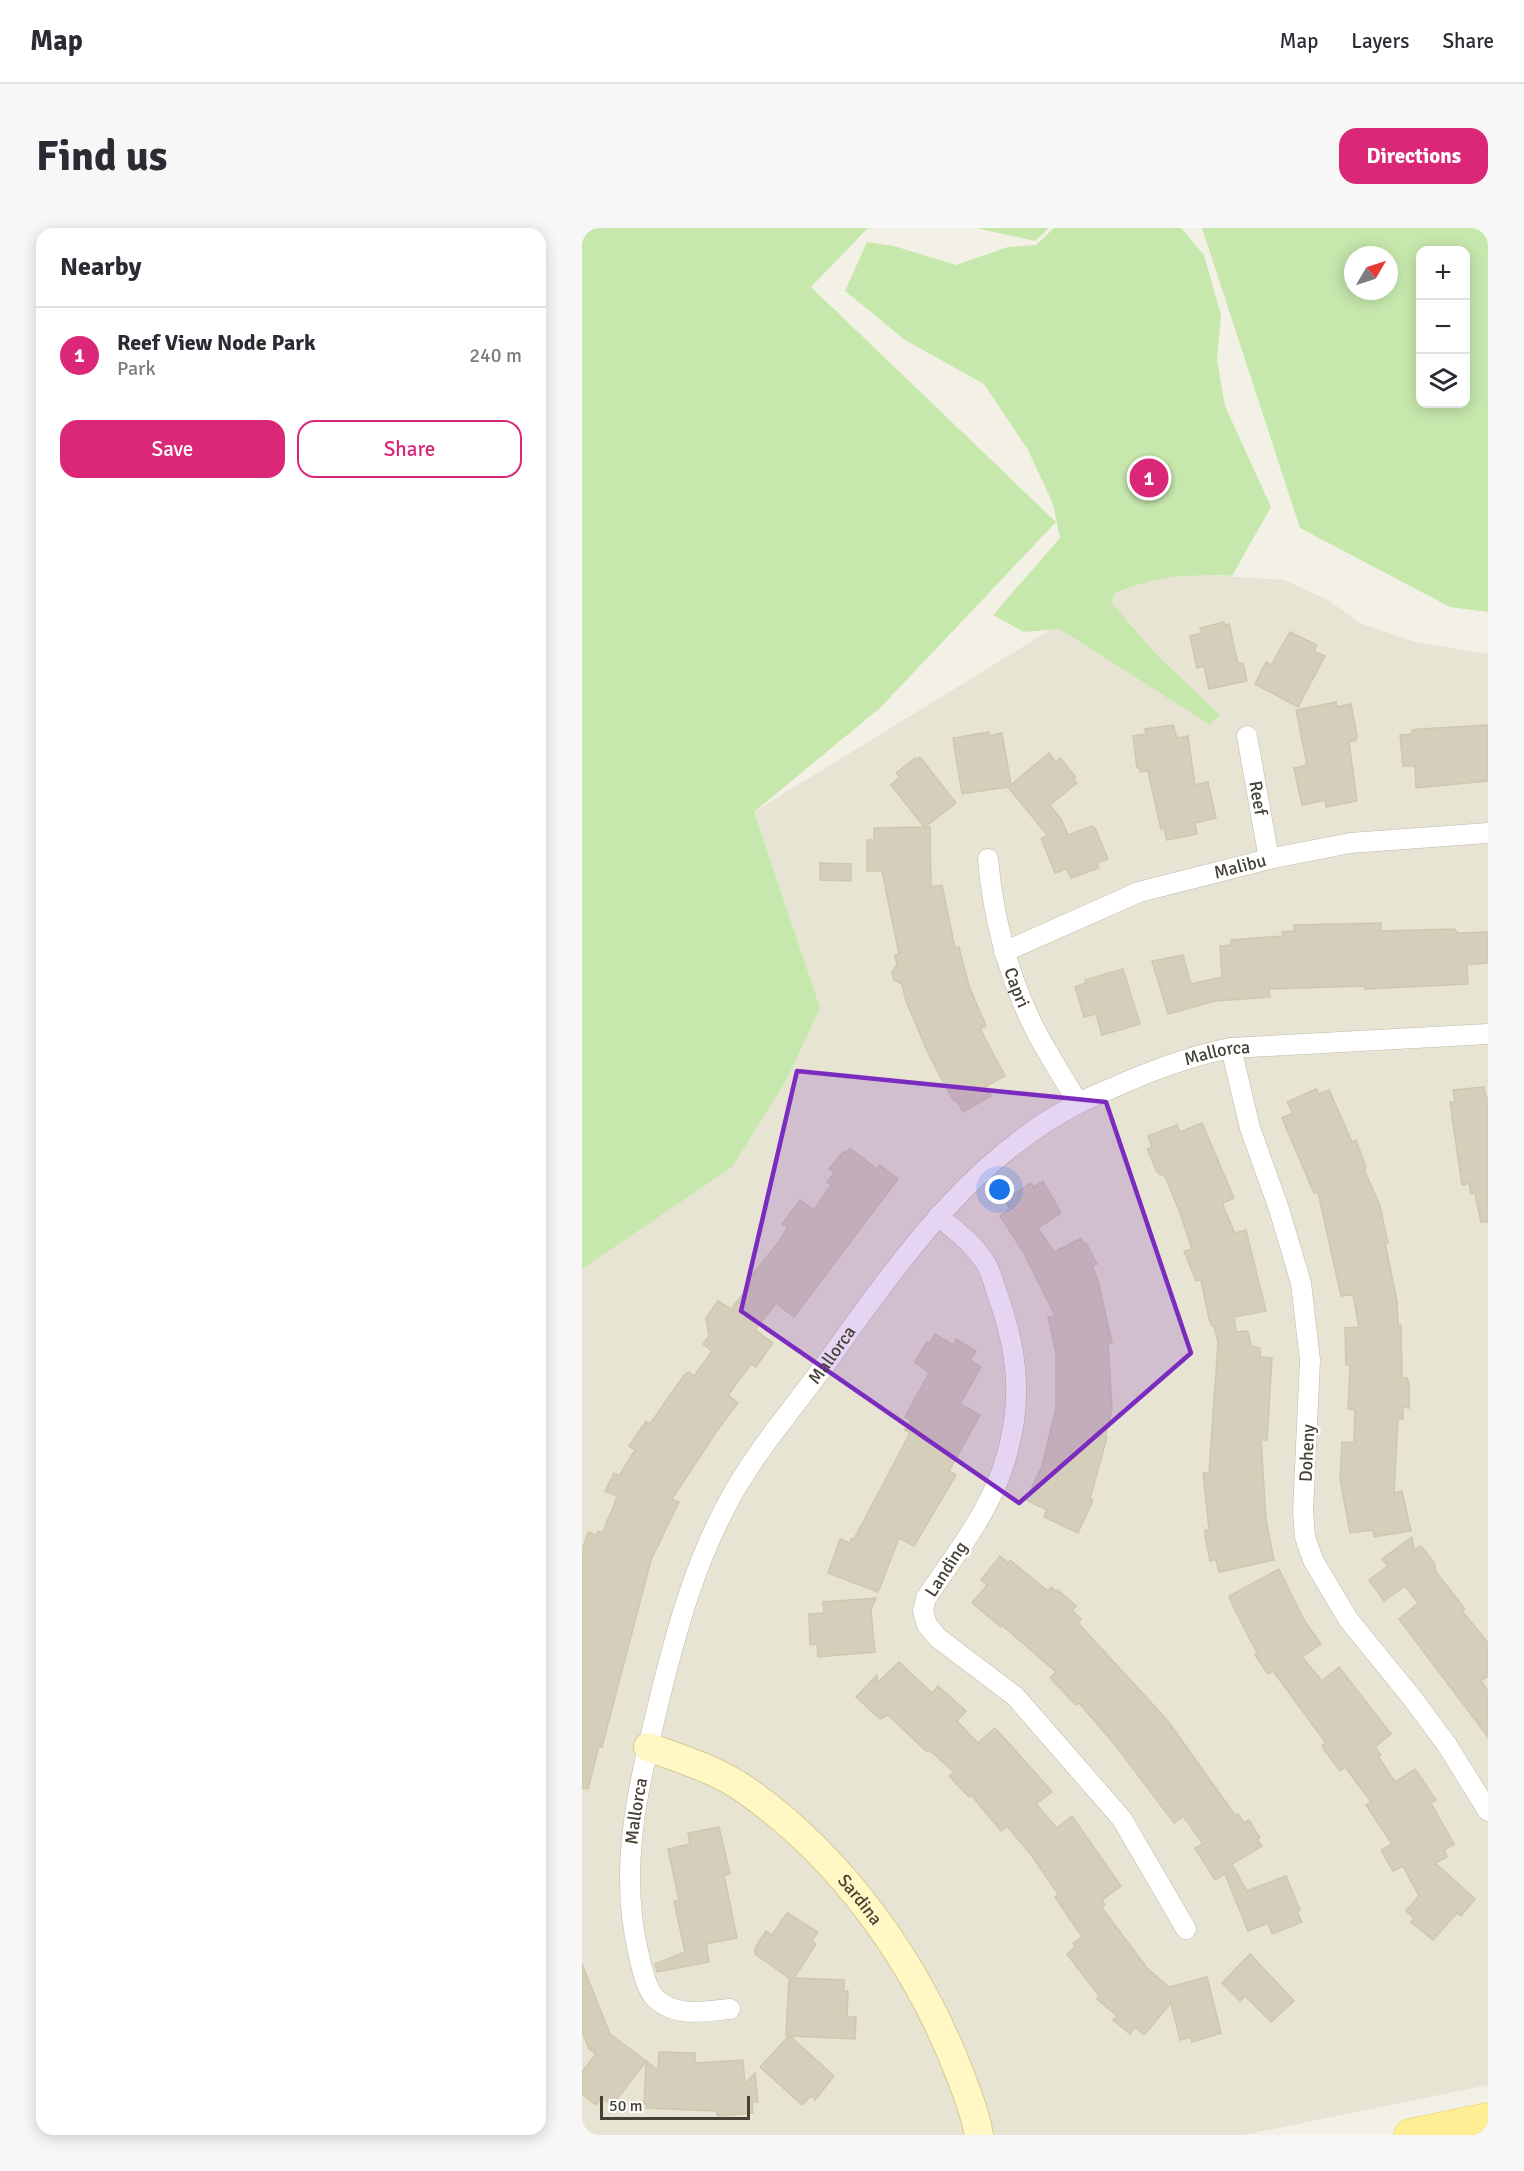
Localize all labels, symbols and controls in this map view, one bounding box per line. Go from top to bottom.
text: Map [30,24,83,58]
text: Map [1280,28,1318,54]
text: Layers [1351,28,1409,54]
text: Share [1442,28,1494,54]
button: Directions [1339,128,1488,184]
text: Find us [36,131,167,182]
north arrow [1344,246,1398,300]
map controls [1416,246,1470,408]
button: + [1416,246,1470,300]
text: Nearby [60,251,141,283]
button: − [1416,300,1470,354]
text: Reef View Node Park [117,329,315,356]
text: 1 [74,343,85,368]
text: 240 m [469,343,522,368]
button: layers [1416,354,1470,408]
text: Park [117,356,155,381]
button: Save [60,420,285,478]
button: Share [297,420,522,478]
pin: 1 [1130,456,1168,500]
street label: Reef [1244,779,1272,818]
street label: Malibu [1212,849,1269,884]
street label: Capri [999,964,1034,1011]
street label: Mallorca [1181,1036,1251,1070]
your location [985,1175,1014,1204]
street label: Mallorca [803,1321,861,1388]
street label: Doheny [1295,1423,1320,1482]
street label: Landing [920,1537,972,1601]
street label: Mallorca [620,1776,652,1845]
street label: Sardina [833,1870,887,1929]
scale bar [600,2093,750,2120]
text: 50 m [609,2096,643,2116]

